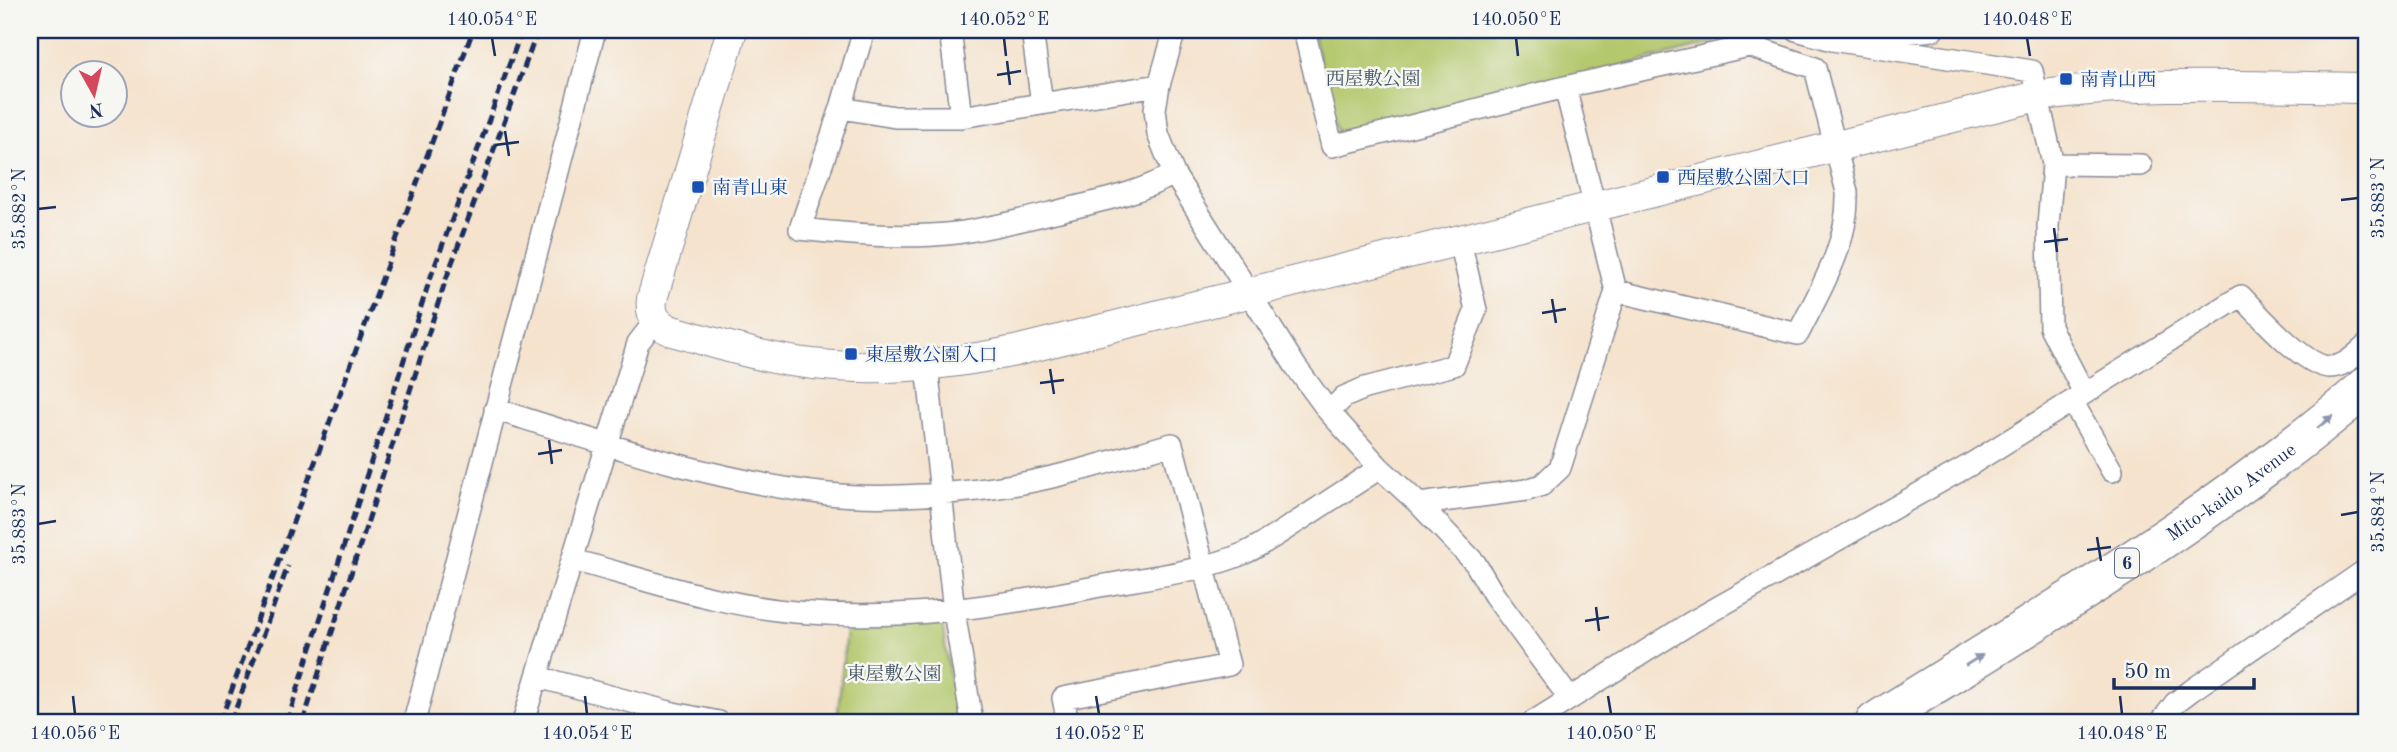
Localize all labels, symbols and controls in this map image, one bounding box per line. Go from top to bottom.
text: 140.054°E [447,11,537,29]
text: 140.052°E [959,11,1049,29]
text: 140.050°E [1471,11,1561,29]
text: 140.048°E [1982,11,2072,29]
north arrow [60,60,130,130]
park label: 西屋敷公園 [1325,68,1421,90]
place label: 南青山西 [2080,69,2156,91]
marker: 南青山西 [2058,71,2074,87]
text: N [87,98,105,119]
text: 35.883°N [2370,157,2388,239]
place label: 西屋敷公園入口 [1677,167,1810,189]
text: 35.882°N [11,168,29,250]
marker: 西屋敷公園入口 [1655,169,1671,185]
place label: 南青山東 [712,177,788,199]
marker: 南青山東 [690,179,706,195]
place label: 東屋敷公園入口 [865,344,998,366]
marker: 東屋敷公園入口 [843,346,859,362]
one-way arrow [2315,415,2333,430]
street label: Mito-kaido Avenue [2164,441,2300,546]
text: 35.884°N [2370,471,2388,553]
text: 35.883°N [11,483,29,565]
road number: 6 [2115,548,2139,578]
scale bar [2114,647,2254,691]
one-way arrow [1965,653,1984,666]
text: 50 m [2124,662,2171,683]
park label: 東屋敷公園 [846,663,942,685]
text: 140.056°E [30,725,120,743]
text: 140.054°E [542,725,632,743]
text: 140.052°E [1054,725,1144,743]
text: 140.050°E [1566,725,1656,743]
text: 140.048°E [2077,725,2167,743]

